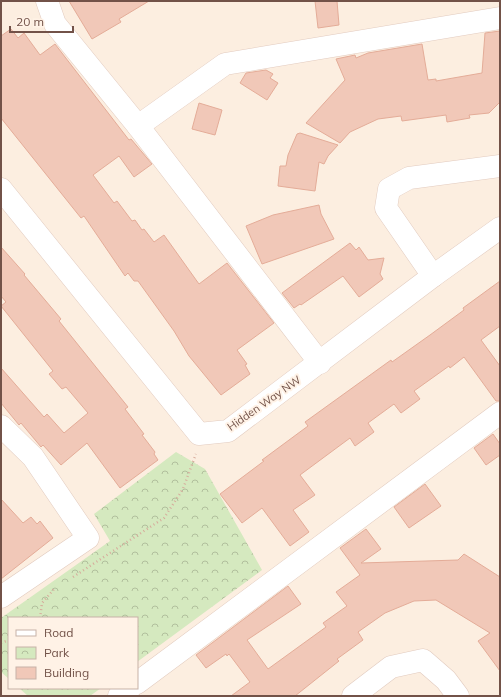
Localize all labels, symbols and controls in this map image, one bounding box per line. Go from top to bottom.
scale bar [10,8,73,34]
text: 20 m [16,14,44,29]
street label: Hidden Way NW [224,372,304,434]
legend [8,617,138,689]
text: Road [44,625,73,640]
text: Park [44,645,70,660]
text: Building [44,665,89,680]

